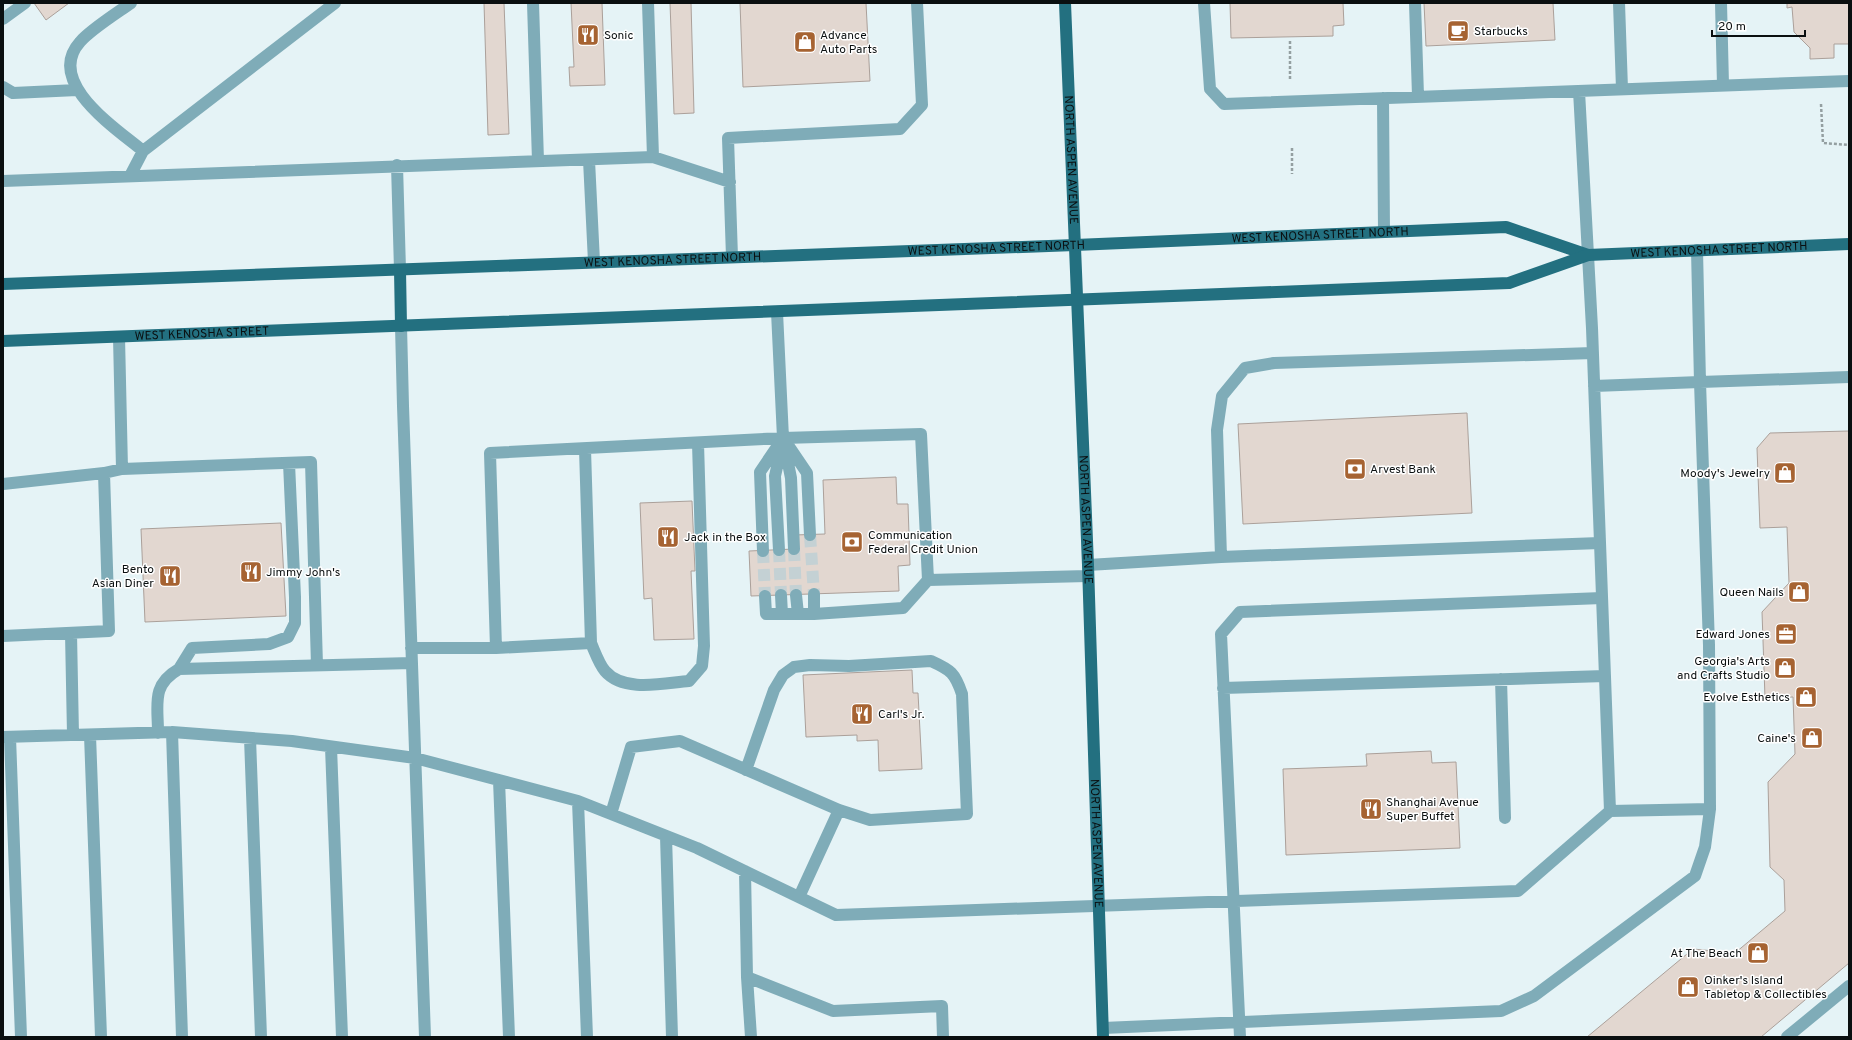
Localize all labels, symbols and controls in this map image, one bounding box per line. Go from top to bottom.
scale bar [1712,12,1805,38]
cafe icon: Starbucks [1445,18,1471,44]
text: 20 m [1718,19,1746,35]
restaurant icon: Sonic [575,22,601,48]
place label: Starbucks [1474,24,1528,40]
place label: Sonic [604,28,633,44]
place label: Advance Auto Parts [820,28,877,58]
shop icon: Advance Auto Parts [792,29,818,55]
street label: NORTH ASPEN AVENUE [1060,95,1081,225]
street label: WEST KENOSHA STREET NORTH [1231,224,1409,247]
street label: WEST KENOSHA STREET NORTH [907,238,1085,260]
street label: WEST KENOSHA STREET NORTH [1630,239,1808,262]
street label: WEST KENOSHA STREET NORTH [584,249,762,272]
street label: WEST KENOSHA STREET [134,324,270,345]
street label: NORTH ASPEN AVENUE [1075,455,1096,584]
bank icon: Arvest Bank [1342,456,1368,482]
shop icon: Moody's Jewelry [1772,460,1798,486]
place label: Arvest Bank [1370,462,1436,478]
place label: Moody's Jewelry [1680,466,1770,482]
restaurant icon: Jack in the Box [655,524,681,550]
place label: Communication Federal Credit Union [868,528,978,558]
bank icon: Communication Federal Credit Union [839,529,865,555]
place label: Jack in the Box [684,530,766,546]
restaurant icon: Jimmy John's [238,559,264,585]
place label: Bento Asian Diner [92,562,154,592]
restaurant icon: Bento Asian Diner [157,563,183,589]
place label: Jimmy John's [266,565,340,581]
shop icon: Queen Nails [1786,579,1812,605]
place label: Queen Nails [1719,585,1784,601]
office icon: Edward Jones [1773,621,1799,647]
place label: Edward Jones [1696,627,1770,643]
place label: Georgia's Arts and Crafts Studio [1677,654,1770,684]
shop icon: Georgia's Arts and Crafts Studio [1772,655,1798,681]
shop icon: Evolve Esthetics [1793,684,1819,710]
place label: Evolve Esthetics [1703,690,1790,706]
restaurant icon: Carl's Jr. [849,701,875,727]
place label: Carl's Jr. [878,707,925,723]
shop icon: Caine's [1799,725,1825,751]
place label: Caine's [1757,731,1796,747]
street label: NORTH ASPEN AVENUE [1086,779,1106,908]
place label: Shanghai Avenue Super Buffet [1386,795,1479,825]
restaurant icon: Shanghai Avenue Super Buffet [1358,796,1384,822]
shop icon: At The Beach [1745,940,1771,966]
place label: At The Beach [1670,946,1742,962]
place label: Oinker's Island Tabletop & Collectibles [1704,973,1827,1003]
shop icon: Oinker's Island Tabletop & Collectibles [1675,974,1701,1000]

